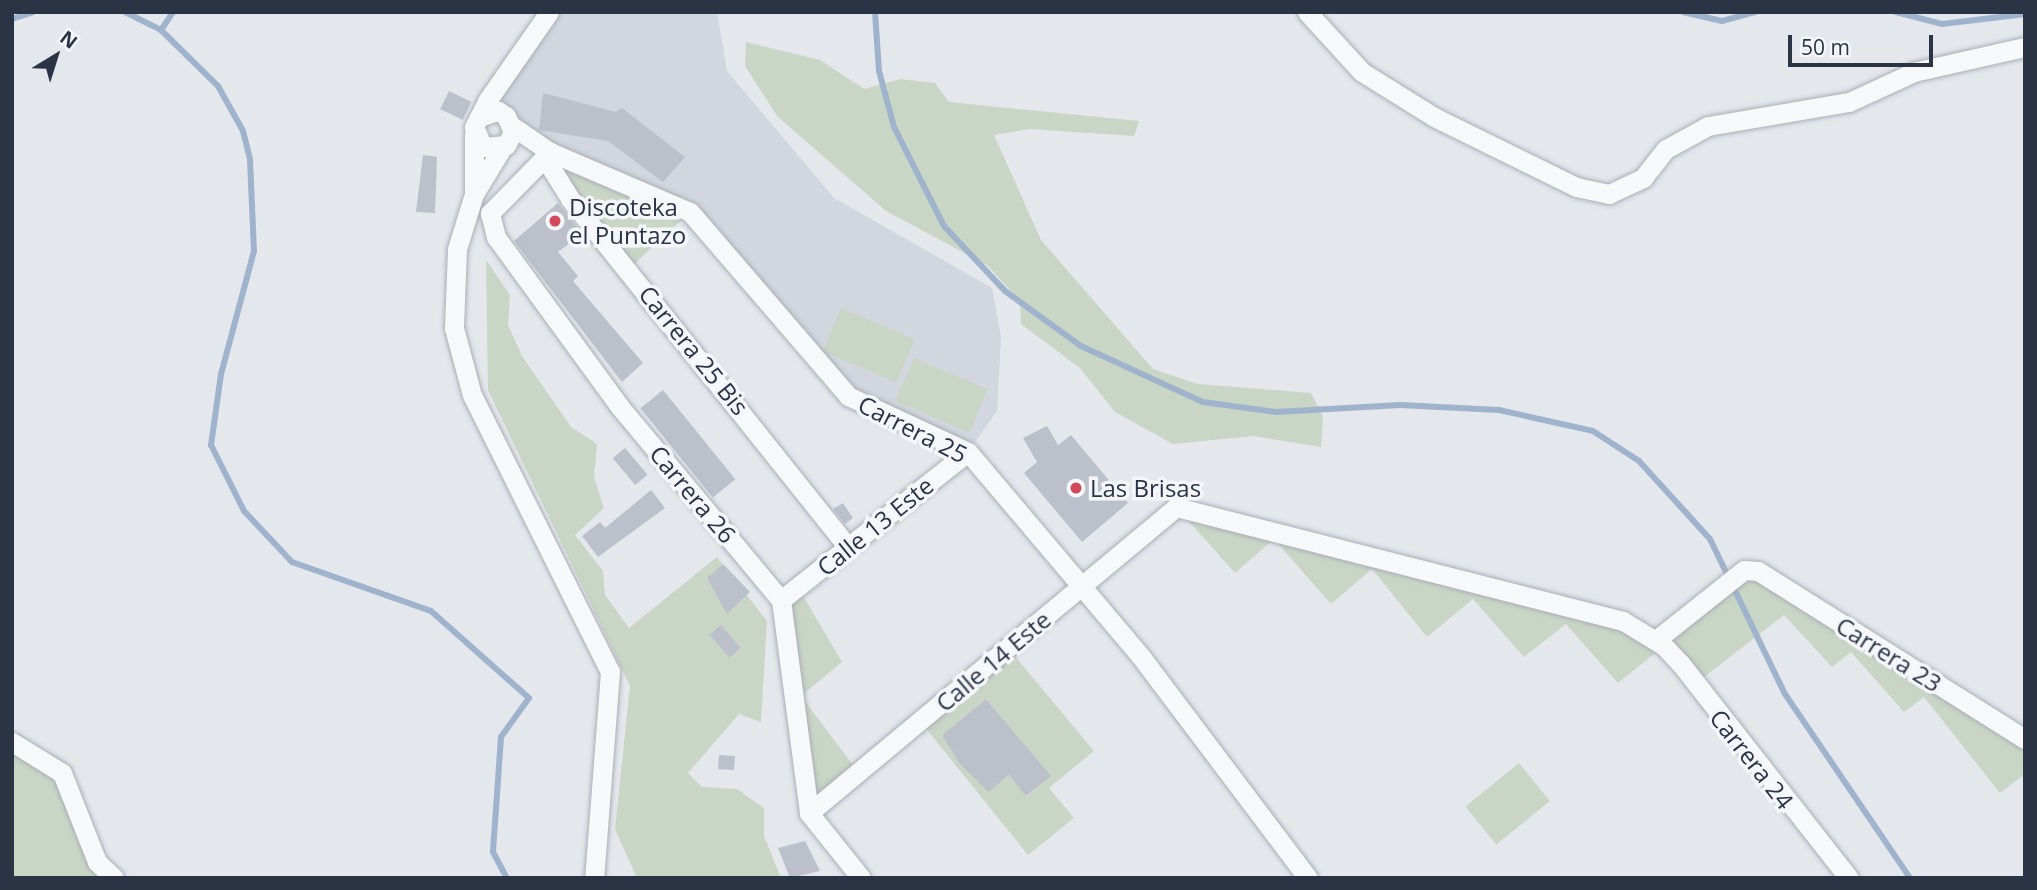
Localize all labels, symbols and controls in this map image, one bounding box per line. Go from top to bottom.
north arrow [21,21,91,91]
scale bar [1792,21,1937,65]
text: N [55,24,83,54]
text: 50 m [1801,33,1850,61]
place label: Discoteka el Puntazo [569,193,686,249]
marker: Discoteka el Puntazo [547,213,563,229]
street label: Carrera 25 Bis [633,280,755,420]
street label: Carrera 25 [854,389,972,469]
street label: Carrera 26 [644,439,742,549]
street label: Calle 13 Este [811,471,939,581]
place label: Las Brisas [1090,474,1201,502]
marker: Las Brisas [1068,480,1084,496]
street label: Calle 14 Este [930,605,1056,717]
street label: Carrera 23 [1831,610,1947,698]
street label: Carrera 24 [1704,703,1800,815]

